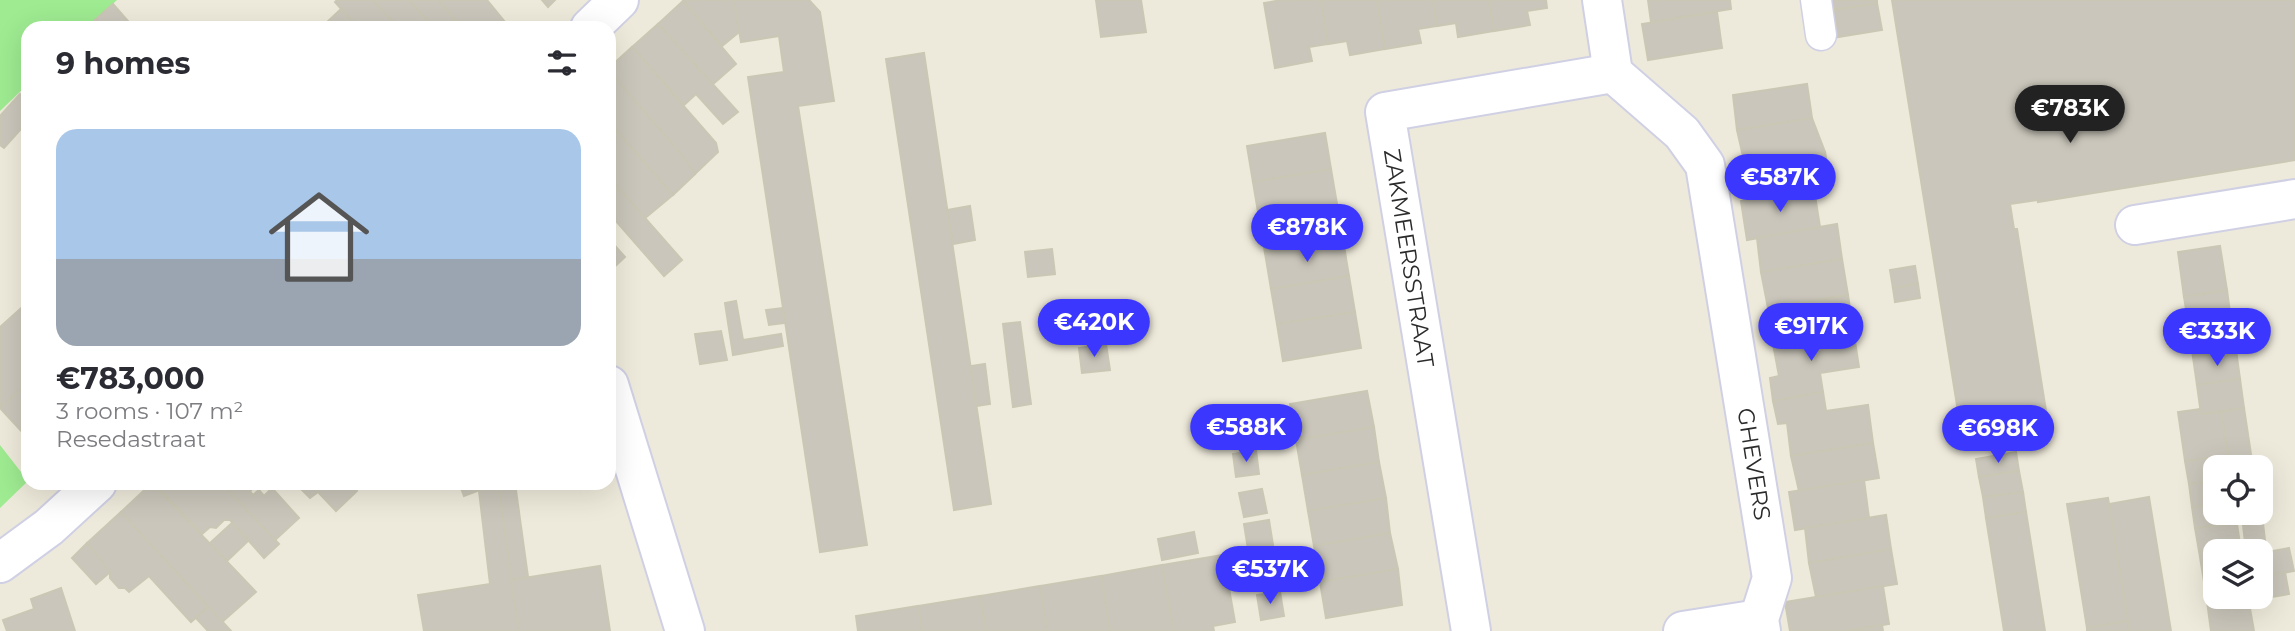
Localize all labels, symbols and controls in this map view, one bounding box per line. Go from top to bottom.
icon: filters [543,44,581,82]
text: 9 homes [56,45,191,82]
pin: €783K [2021,86,2119,145]
text: €783K [2031,94,2109,122]
street label: ZAKMEERSSTRAAT [1378,147,1440,370]
pin: €587K [1731,154,1829,214]
text: €587K [1741,163,1819,191]
icon: home [256,174,382,300]
pin: €878K [1258,204,1356,264]
text: €878K [1267,213,1347,241]
pin: €420K [1045,300,1143,359]
pin: €917K [1762,304,1860,363]
text: €420K [1054,308,1134,336]
pin: €333K [2168,308,2266,368]
text: €917K [1774,312,1848,340]
text: €333K [2179,317,2255,345]
text: €783,000 [56,360,205,397]
text: 3 rooms · 107 m² [56,397,243,425]
pin: €588K [1197,405,1295,464]
street label: GHEVERS [1731,406,1777,522]
pin: €698K [1949,406,2047,465]
text: €588K [1206,413,1286,441]
text: €698K [1958,414,2038,442]
text: Resedastraat [56,425,206,453]
map controls [2203,455,2273,609]
button: locate [2203,455,2273,525]
button: layers [2203,539,2273,609]
pin: €537K [1221,546,1319,606]
text: €537K [1232,555,1308,583]

